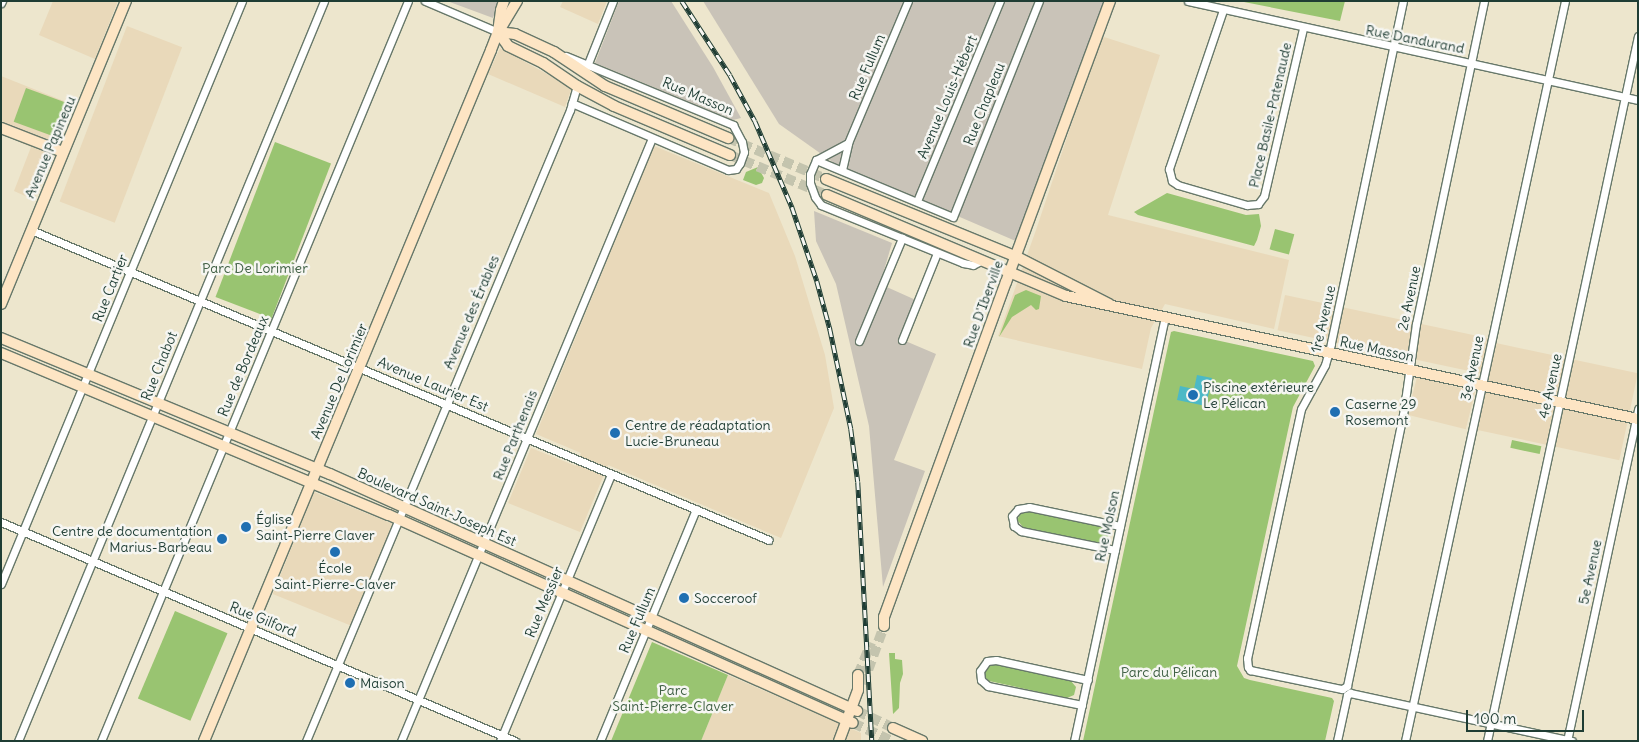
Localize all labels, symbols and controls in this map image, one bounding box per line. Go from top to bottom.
street label: Rue Dandurand [1364,21,1466,57]
street label: Rue Fullum [846,31,888,103]
street label: Avenue Louis-Hébert [913,33,981,161]
street label: Place Basile-Patenaude [1245,41,1295,189]
street label: Rue Chapleau [960,60,1008,148]
street label: Rue Masson [660,73,736,119]
street label: Avenue Papineau [21,93,79,201]
street label: Rue Cartier [89,252,131,324]
street label: Avenue des Érables [439,252,503,372]
street label: Rue D'Iberville [960,258,1006,350]
park label: Parc De Lorimier [202,260,308,276]
street label: 2e Avenue [1394,264,1424,332]
street label: 1re Avenue [1307,284,1339,354]
street label: Rue de Bordeaux [214,313,272,419]
street label: Avenue De Lorimier [307,321,371,441]
street label: Rue Chabot [137,329,181,403]
street label: Rue Masson [1338,333,1416,365]
street label: 3e Avenue [1457,334,1487,402]
street label: 4e Avenue [1535,352,1565,420]
street label: Avenue Laurier Est [375,353,491,415]
place label: Piscine extérieure Le Pélican [1203,379,1314,412]
street label: Rue Parthenais [489,388,541,482]
marker: Piscine extérieure Le Pélican [1187,389,1199,401]
place label: Caserne 29 Rosemont [1345,396,1416,428]
marker: Caserne 29 Rosemont [1329,406,1341,418]
place label: Centre de réadaptation Lucie-Bruneau [625,417,771,450]
marker: Centre de réadaptation Lucie-Bruneau [609,427,621,439]
street label: Boulevard Saint-Joseph Est [355,464,519,550]
street label: Rue Molson [1091,489,1123,563]
place label: Église Saint-Pierre Claver [256,511,375,544]
marker: Église Saint-Pierre Claver [240,521,252,533]
place label: Centre de documentation Marius-Barbeau [52,523,212,556]
marker: Centre de documentation Marius-Barbeau [216,533,228,545]
street label: 5e Avenue [1575,538,1605,606]
marker: École Saint-Pierre-Claver [329,546,341,558]
place label: École Saint-Pierre-Claver [274,560,396,592]
street label: Rue Messier [521,564,567,640]
street label: Rue Fullum [616,584,658,656]
place label: Socceroof [694,590,757,606]
marker: Socceroof [678,592,690,604]
street label: Rue Gilford [227,598,299,640]
park label: Parc du Pélican [1121,664,1217,680]
place label: Maison [360,675,405,691]
marker: Maison [344,677,356,689]
park label: Parc Saint-Pierre-Claver [612,682,734,714]
scale bar [1469,700,1586,732]
text: 100 m [1474,709,1516,728]

